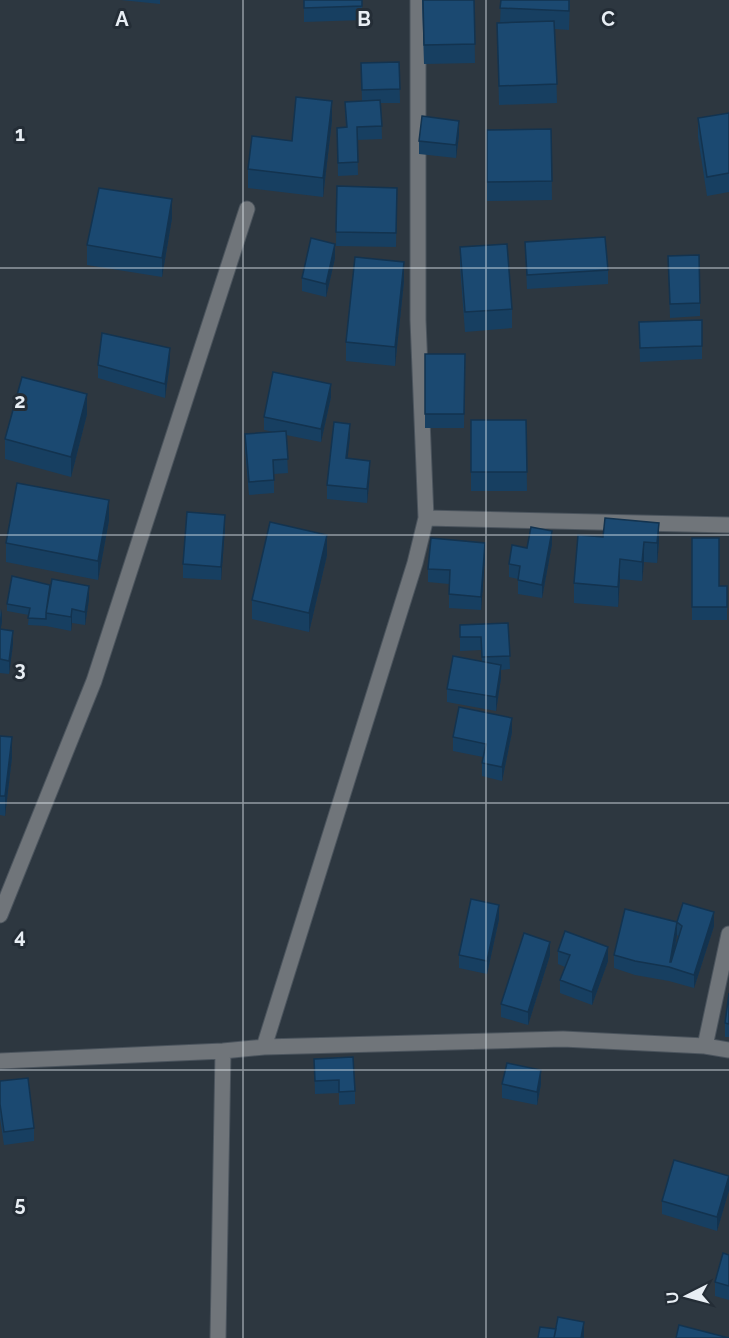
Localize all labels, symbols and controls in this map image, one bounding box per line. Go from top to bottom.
text: A [115,7,129,31]
text: B [357,7,371,31]
text: C [601,7,615,31]
text: 1 [15,122,25,146]
text: 2 [14,389,26,413]
text: 3 [14,657,26,681]
text: 4 [14,924,26,948]
text: 5 [14,1192,26,1216]
north arrow [657,1266,717,1326]
text: U [663,1291,683,1304]

